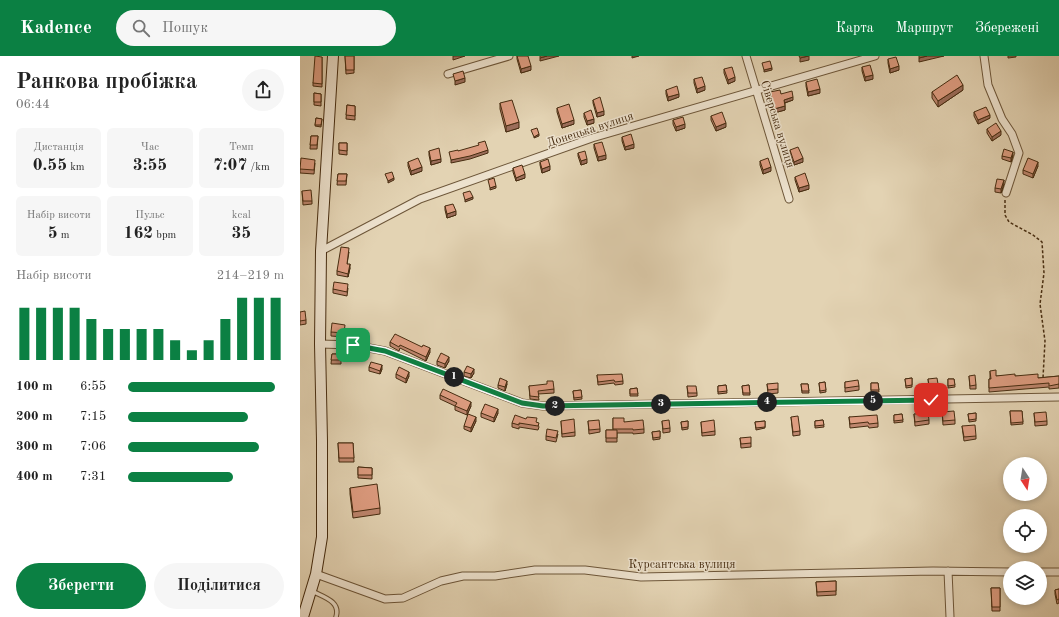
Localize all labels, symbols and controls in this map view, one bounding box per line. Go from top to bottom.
search box [116,10,396,46]
icon: search [130,17,152,39]
text: Kadence [20,19,92,38]
text: Пошук [162,21,208,36]
text: Карта [836,21,874,35]
text: Маршрут [896,21,953,35]
text: Збережені [975,21,1039,35]
button: share [242,69,284,111]
text: Ранкова пробіжка [16,71,197,93]
street label: Сіверська вулиця [758,79,797,170]
text: 06:44 [16,98,50,111]
street label: Донецька вулиця [545,110,635,150]
text: Дистанція [34,142,84,153]
text: Час [141,142,159,153]
text: Темп [229,142,254,153]
text: 0.55 [33,157,67,174]
text: 3:55 [133,157,167,174]
text: 7:07 [213,157,247,174]
text: km [67,162,85,173]
text: /km [247,162,270,173]
text: Набір висоти [27,210,91,221]
text: Пульс [135,210,165,221]
text: kcal [232,210,251,221]
text: 5 [48,225,58,242]
text: 162 [124,225,153,242]
text: 35 [231,225,251,242]
text: m [58,230,70,241]
text: bpm [153,230,176,241]
text: Набір висоти [16,269,91,282]
text: 214–219 m [217,269,284,282]
pin [336,328,370,362]
icon: arrive [342,334,364,356]
pin: 1 [444,367,464,387]
text: 1 [451,371,457,382]
text: 100 m [16,380,53,393]
text: 6:55 [80,380,106,393]
pin [914,383,948,417]
icon: check [920,389,942,411]
pin: 5 [863,391,883,411]
pin: 4 [757,392,777,412]
pin: 3 [651,394,671,414]
text: 5 [870,395,876,406]
pin: 2 [545,396,565,416]
text: 4 [764,396,770,407]
text: 3 [658,398,664,409]
text: 2 [552,400,558,411]
text: 200 m [16,410,53,423]
text: 7:15 [80,410,106,423]
text: 300 m [16,440,53,453]
text: 7:06 [80,440,106,453]
north arrow [1003,457,1047,501]
map controls [1003,457,1047,605]
text: 400 m [16,470,53,483]
text: 7:31 [80,470,106,483]
button: locate [1003,509,1047,553]
street label: Курсантська вулиця [629,559,736,571]
button: layers [1003,561,1047,605]
button: Зберегти [16,563,146,609]
button: Поділитися [154,563,284,609]

